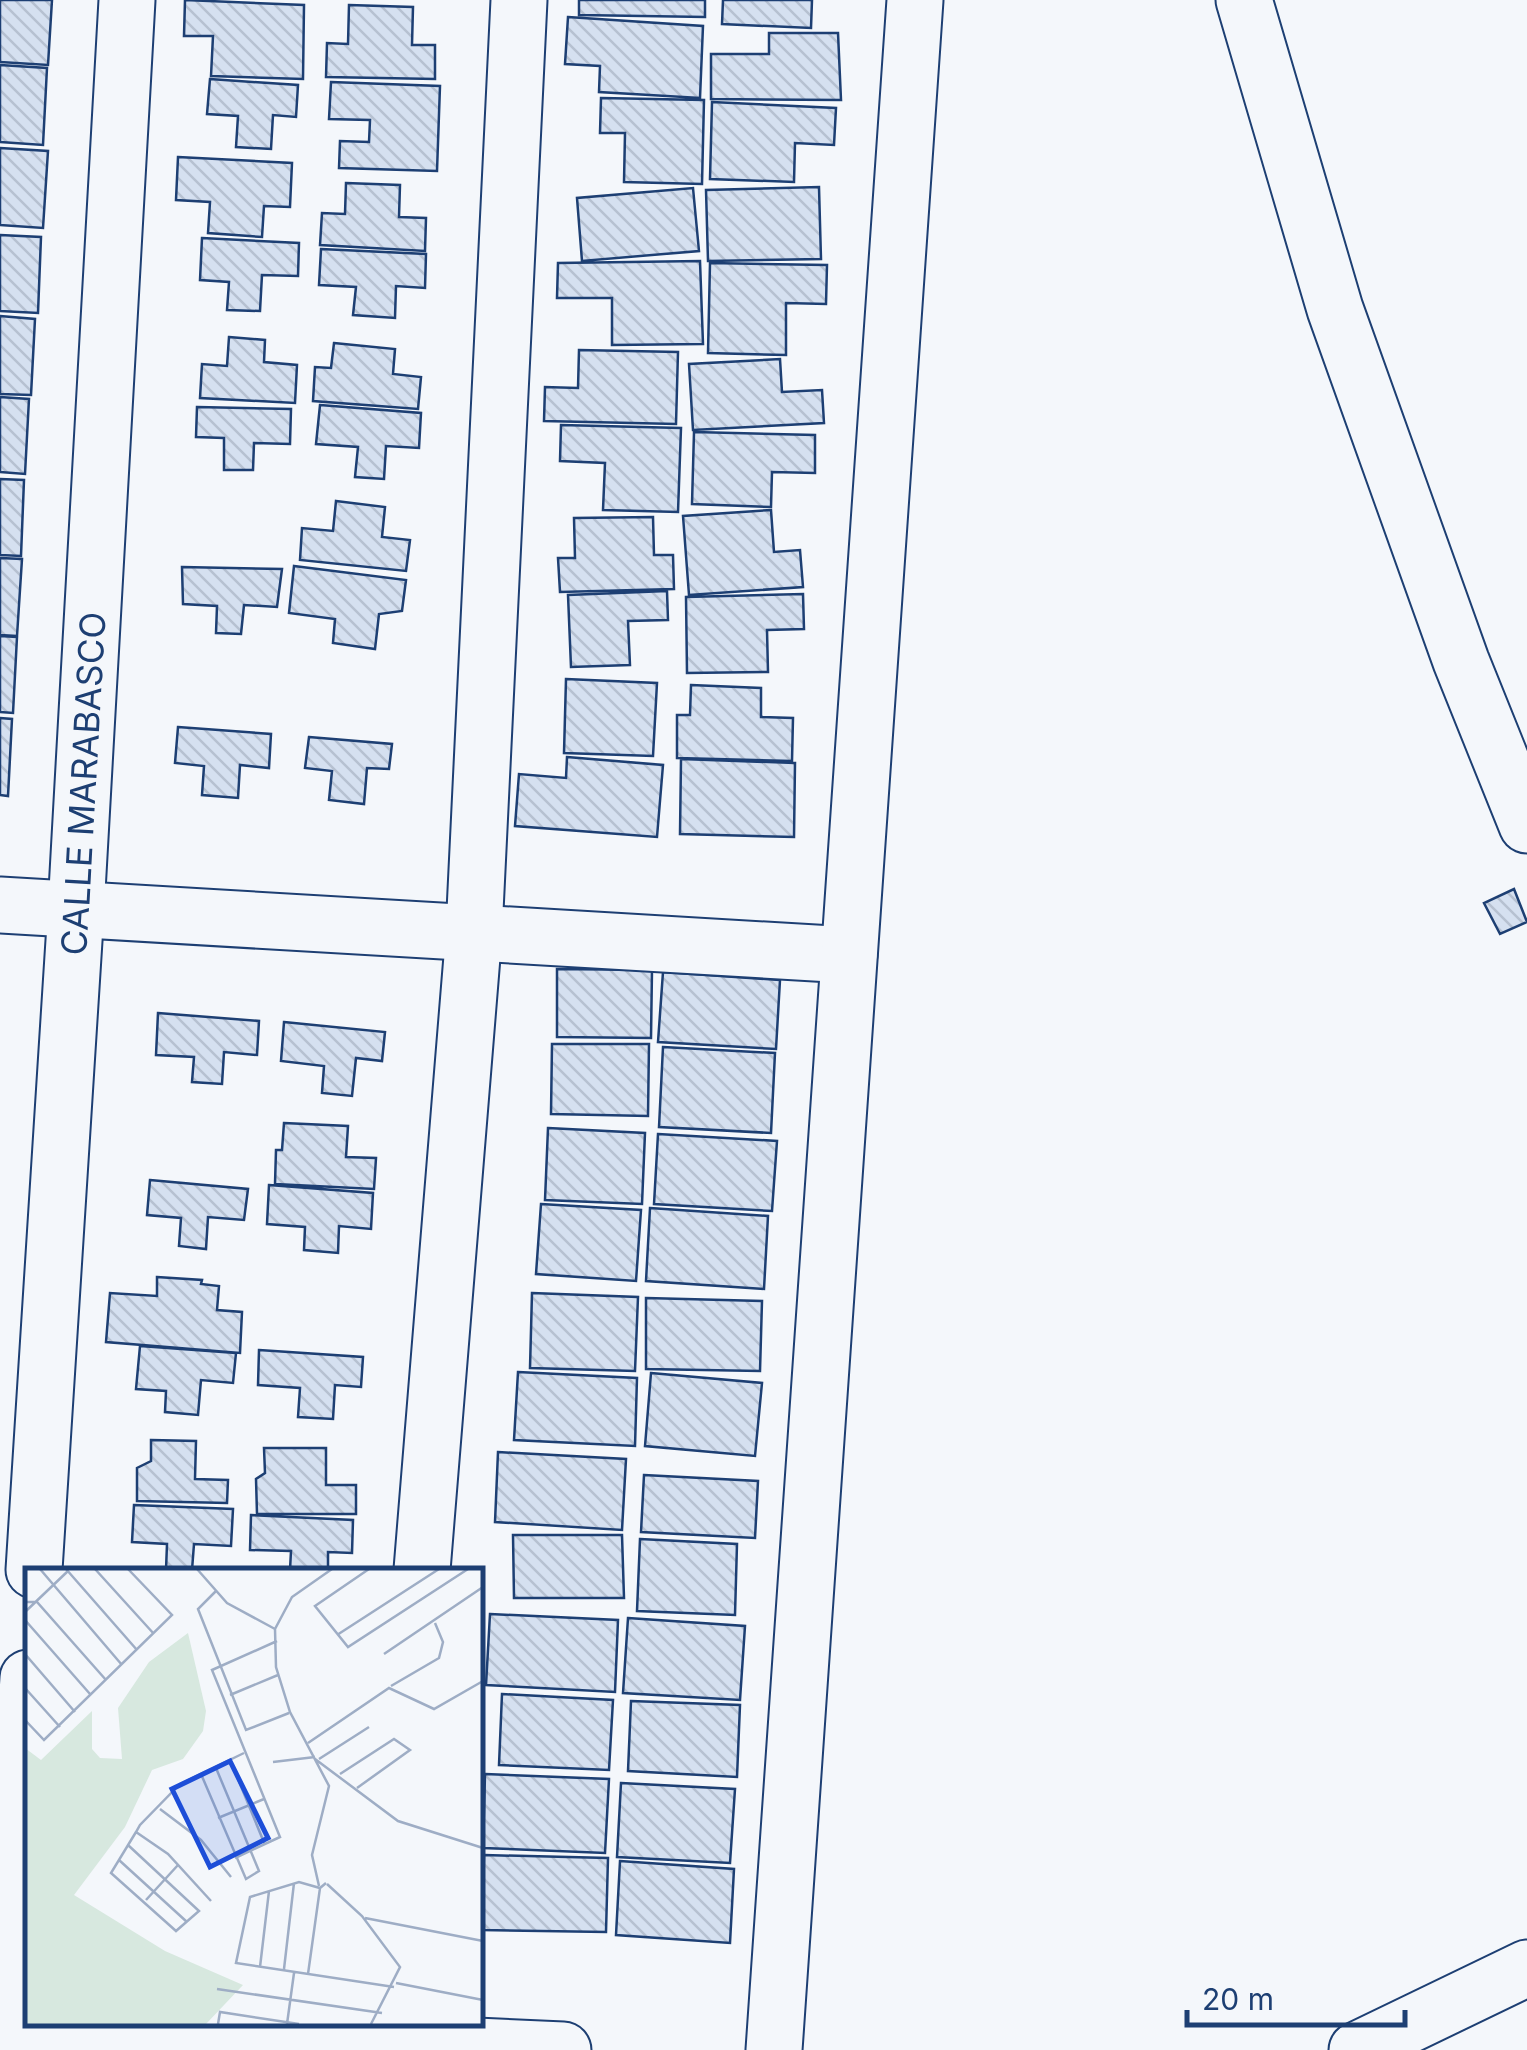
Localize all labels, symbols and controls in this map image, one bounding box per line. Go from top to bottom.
street label: CALLE MARABASCO [52,611,114,957]
inset map [25,1568,482,2025]
scale bar [1187,1965,1404,2027]
text: 20 m [1202,1981,1274,2017]

